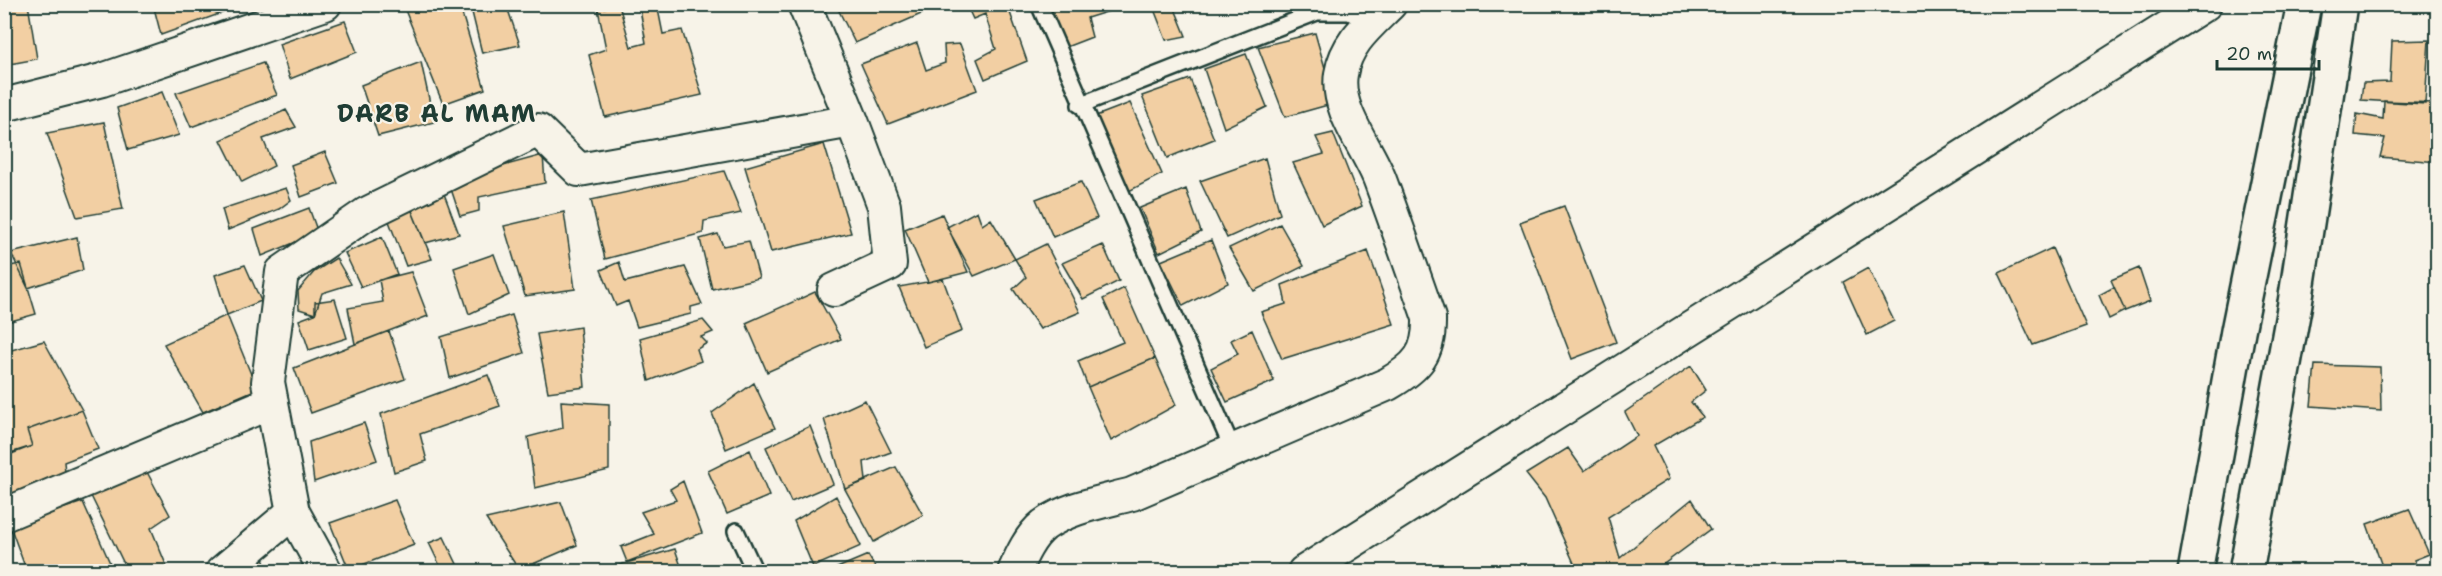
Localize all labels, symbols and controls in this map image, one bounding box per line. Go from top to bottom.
scale bar [2217,33,2319,71]
text: 20 m [2226,42,2272,66]
district label: DARB AL MAM [337,98,537,130]

